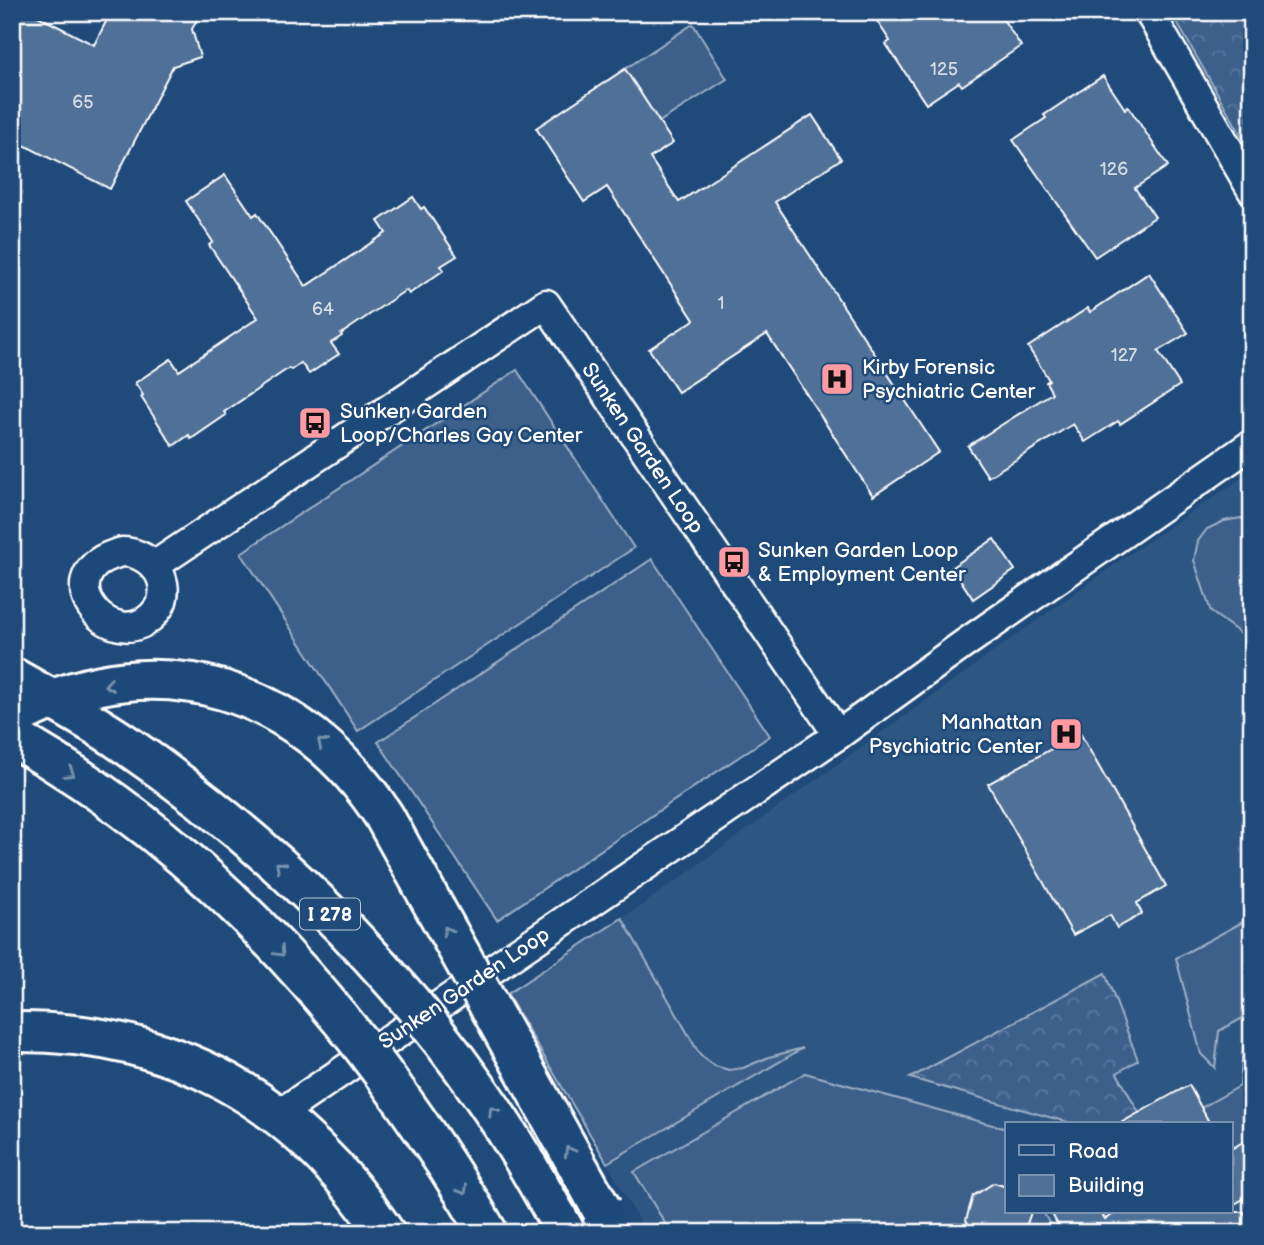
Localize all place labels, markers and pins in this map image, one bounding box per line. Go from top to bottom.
place label: Kirby Forensic Psychiatric Center [862,355,1036,404]
hospital icon: Kirby Forensic Psychiatric Center [818,360,856,398]
place label: Sunken Garden Loop/Charles Gay Center [340,399,583,448]
bus stop icon: Sunken Garden Loop/Charles Gay Center [296,404,334,442]
place label: Sunken Garden Loop & Employment Center [758,538,966,587]
bus stop icon: Sunken Garden Loop & Employment Center [715,543,753,581]
place label: Manhattan Psychiatric Center [869,710,1042,759]
hospital icon: Manhattan Psychiatric Center [1047,715,1085,753]

